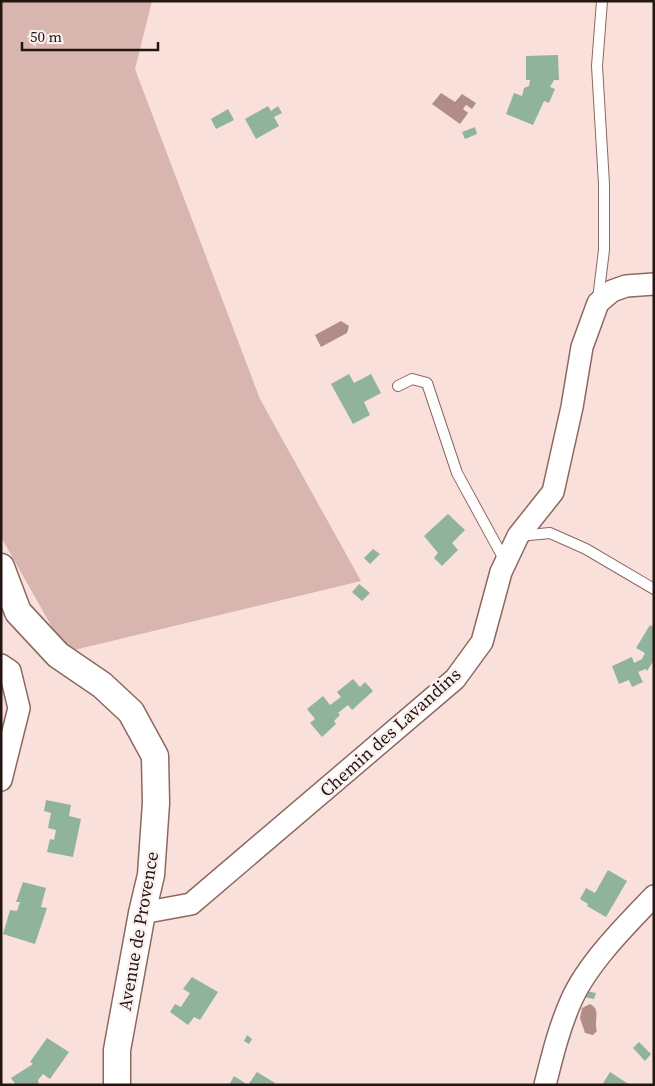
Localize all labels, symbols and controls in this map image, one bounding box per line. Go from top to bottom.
scale bar [22,20,159,52]
text: 50 m [30,26,62,47]
street label: Chemin des Lavandins [314,662,466,802]
street label: Avenue de Provence [112,849,164,1013]

